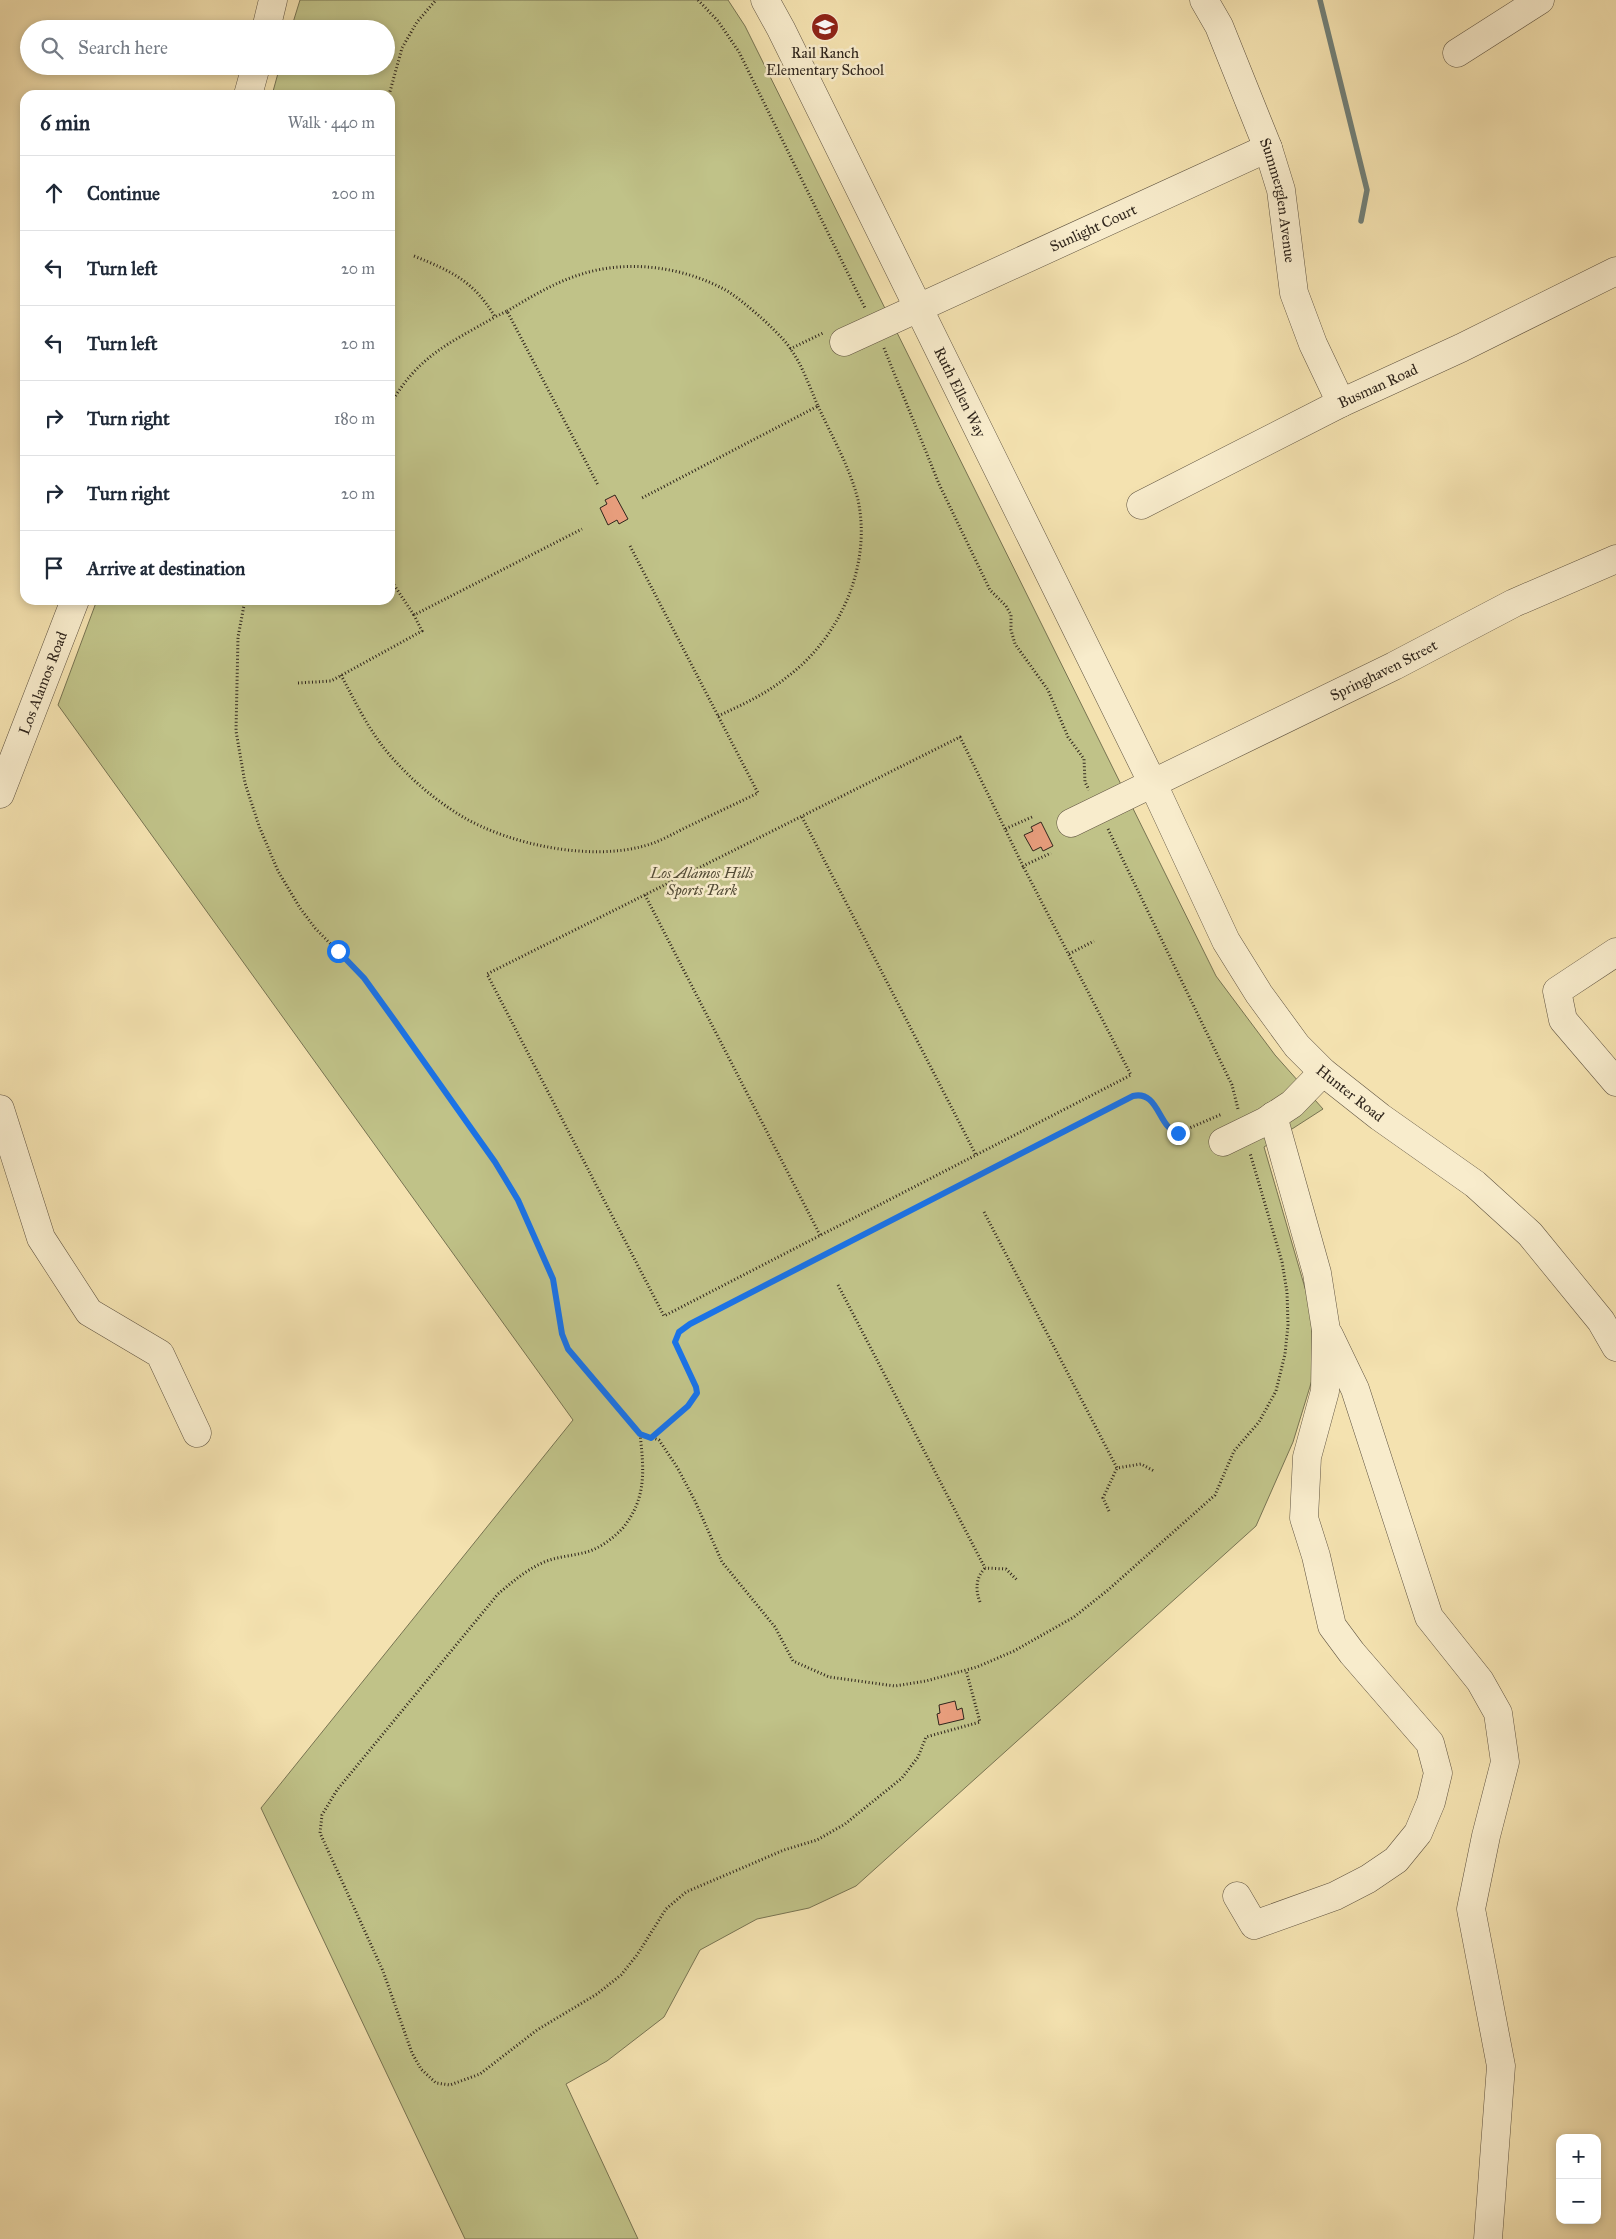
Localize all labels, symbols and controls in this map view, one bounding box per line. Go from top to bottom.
school or university icon: Rail Ranch Elementary School [810,12,840,42]
search box [20,20,395,75]
icon: search [38,34,66,62]
text: Search here [78,36,168,59]
place label: Rail Ranch Elementary School [766,44,885,79]
text: 6 min [40,110,90,136]
text: Walk · 440 m [288,113,375,132]
street label: Summerglen Avenue [1256,135,1299,264]
icon: ahead [40,179,68,207]
text: Continue [87,182,160,205]
text: 200 m [332,184,375,203]
street label: Sunlight Court [1047,200,1140,256]
icon: left [40,254,68,282]
text: Turn left [87,257,157,280]
text: 20 m [341,259,375,278]
icon: left [40,329,68,357]
text: Turn left [87,332,157,355]
text: 20 m [341,334,375,353]
street label: Ruth Ellen Way [930,344,990,441]
street label: Busman Road [1335,360,1421,412]
icon: right [40,404,68,432]
text: Turn right [87,407,170,430]
text: 180 m [334,409,375,428]
icon: right [40,479,68,507]
text: Turn right [87,482,170,505]
text: 20 m [341,484,375,503]
icon: arrive [40,554,68,582]
text: Arrive at destination [87,557,245,580]
street label: Los Alamos Road [15,629,71,737]
street label: Springhaven Street [1327,636,1441,705]
park label: Los Alamos Hills Sports Park [649,864,754,900]
route start [327,940,350,963]
street label: Hunter Road [1313,1061,1388,1126]
route end [1167,1122,1190,1145]
map controls [1556,2134,1601,2224]
button: + [1556,2134,1601,2179]
button: − [1556,2179,1601,2224]

